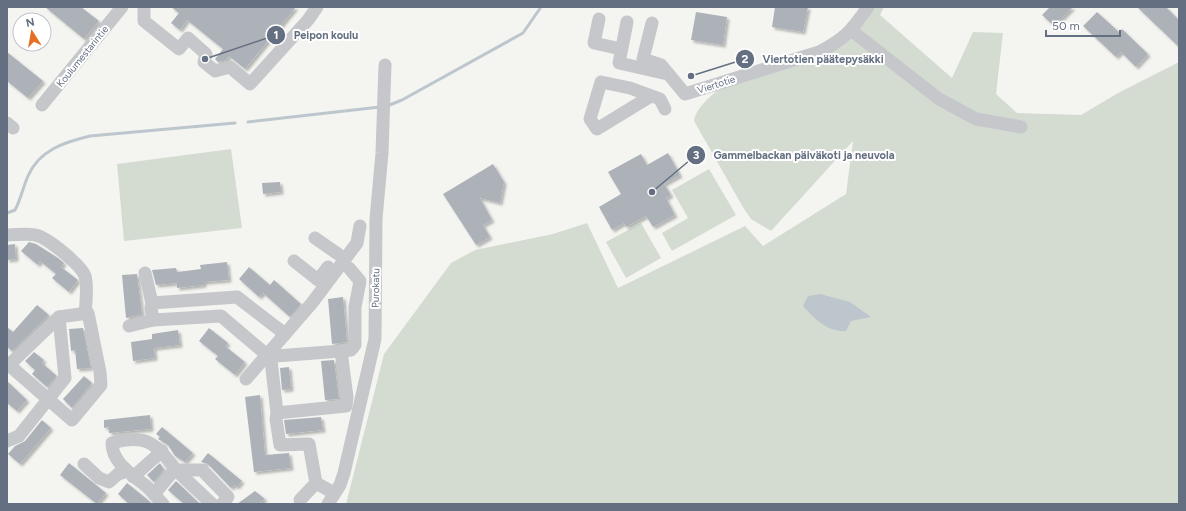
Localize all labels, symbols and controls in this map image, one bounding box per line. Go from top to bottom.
north arrow [12,12,52,52]
scale bar [1046,12,1120,38]
text: N [25,15,36,30]
text: 50 m [1052,19,1080,33]
street label: Koulumestarintie [54,22,112,90]
callout: Peipon koulu [266,24,367,47]
text: 1 [273,28,279,42]
text: Peipon koulu [294,29,358,42]
callout: Viertotien päätepysäkki [735,47,892,70]
text: 2 [742,52,749,66]
text: Viertotien päätepysäkki [762,53,884,66]
street label: Viertotie [695,72,737,97]
callout: Gammelbackan päiväkoti ja neuvola [686,144,903,167]
text: 3 [693,148,700,162]
text: Gammelbackan päiväkoti ja neuvola [713,149,895,162]
street label: Purokatu [369,268,382,308]

